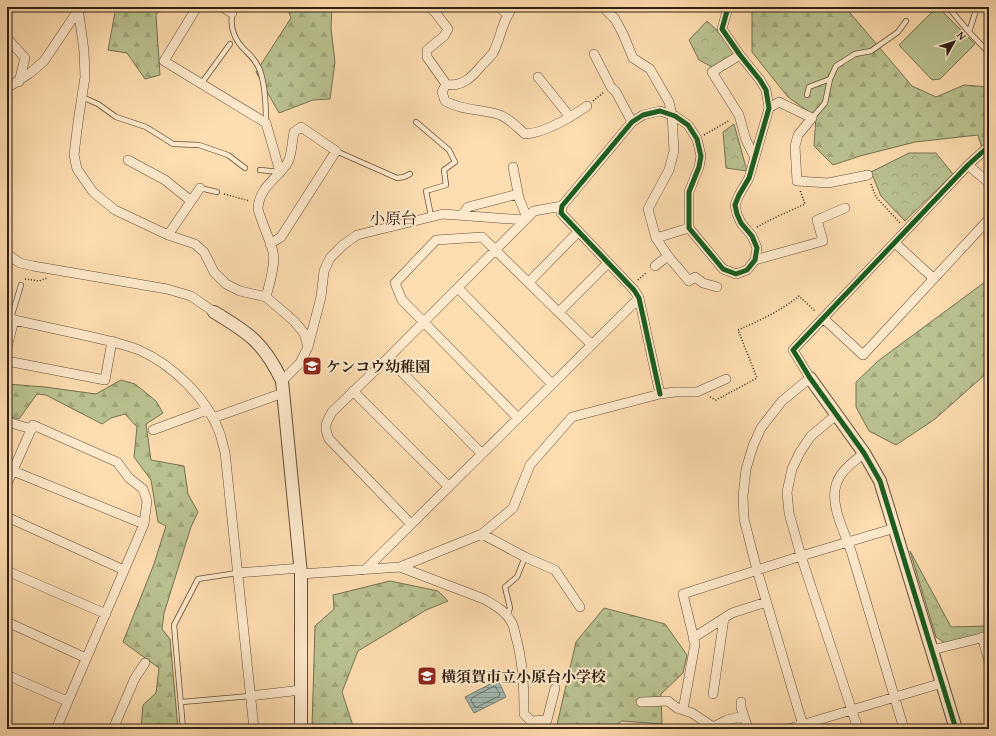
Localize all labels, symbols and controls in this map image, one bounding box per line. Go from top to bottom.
north arrow [934,22,974,62]
text: N [953,28,971,44]
district label: 小原台 [369,206,417,230]
school or university icon: ケンコウ幼稚園 [301,355,323,377]
place label: ケンコウ幼稚園 [326,356,430,377]
school or university icon: 横須賀市立小原台小学校 [416,665,438,687]
place label: 横須賀市立小原台小学校 [441,666,606,687]

